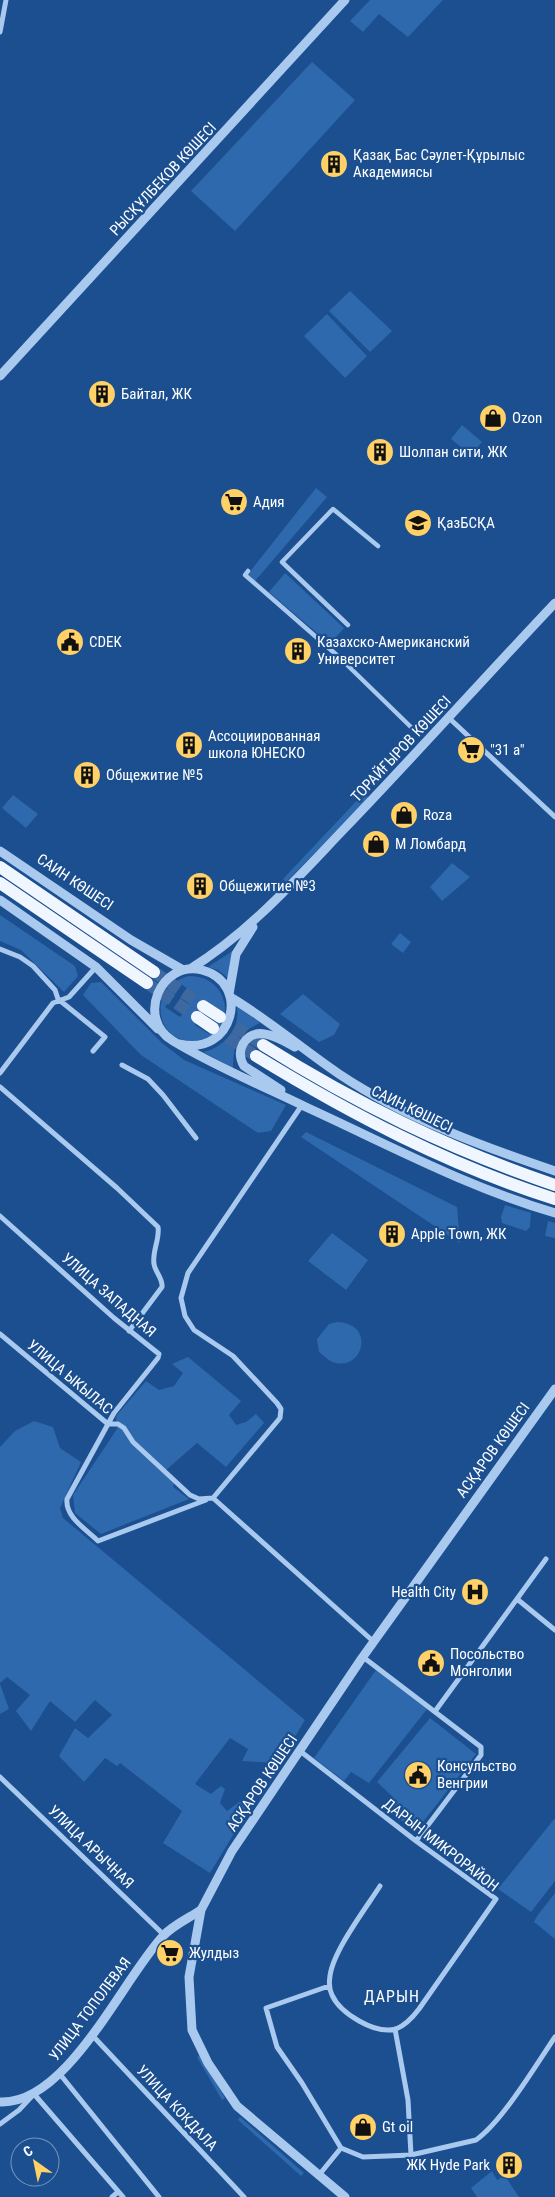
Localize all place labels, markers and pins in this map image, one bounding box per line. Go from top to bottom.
place label: Қазақ Бас Сәулет-Құрылыс Академиясы [353,146,525,181]
building icon: Қазақ Бас Сәулет-Құрылыс Академиясы [319,149,349,179]
building icon: Байтал, ЖК [87,379,117,409]
place label: Байтал, ЖК [121,385,192,403]
shop icon: Ozon [478,403,508,433]
place label: Ozon [512,409,542,427]
building icon: Шолпан сити, ЖК [365,437,395,467]
place label: Шолпан сити, ЖК [399,443,508,461]
supermarket icon: Адия [219,487,249,517]
place label: Адия [253,493,285,511]
school or university icon: ҚазБСҚА [403,508,433,538]
place label: ҚазБСҚА [437,514,495,532]
public building icon: CDEK [55,627,85,657]
place label: CDEK [89,633,123,651]
place label: Казахско-Американский Университет [317,633,470,668]
building icon: Казахско-Американский Университет [283,636,313,666]
place label: Ассоциированная школа ЮНЕСКО [208,727,321,762]
building icon: Ассоциированная школа ЮНЕСКО [174,730,204,760]
supermarket icon: "31 а" [456,735,486,765]
place label: "31 а" [490,741,525,759]
building icon: Общежитие №5 [72,760,102,790]
place label: Общежитие №5 [106,766,203,784]
shop icon: Roza [389,800,419,830]
place label: Roza [423,806,452,824]
shop icon: М Ломбард [361,829,391,859]
place label: М Ломбард [395,835,466,853]
building icon: Общежитие №3 [185,871,215,901]
place label: Общежитие №3 [219,877,316,895]
building icon: Apple Town, ЖК [377,1219,407,1249]
place label: Apple Town, ЖК [411,1225,507,1243]
hospital icon: Health City [460,1577,490,1607]
place label: Health City [391,1583,456,1601]
place label: Посольство Монголии [450,1645,524,1680]
public building icon: Посольство Монголии [416,1648,446,1678]
place label: Консульство Венгрии [437,1757,516,1792]
public building icon: Консульство Венгрии [403,1760,433,1790]
supermarket icon: Жулдыз [155,1938,185,1968]
place label: Жулдыз [189,1944,239,1962]
shop icon: Gt oil [348,2112,378,2142]
place label: Gt oil [382,2118,413,2136]
building icon: ЖК Hyde Park [494,2150,524,2180]
place label: ЖК Hyde Park [406,2156,490,2174]

